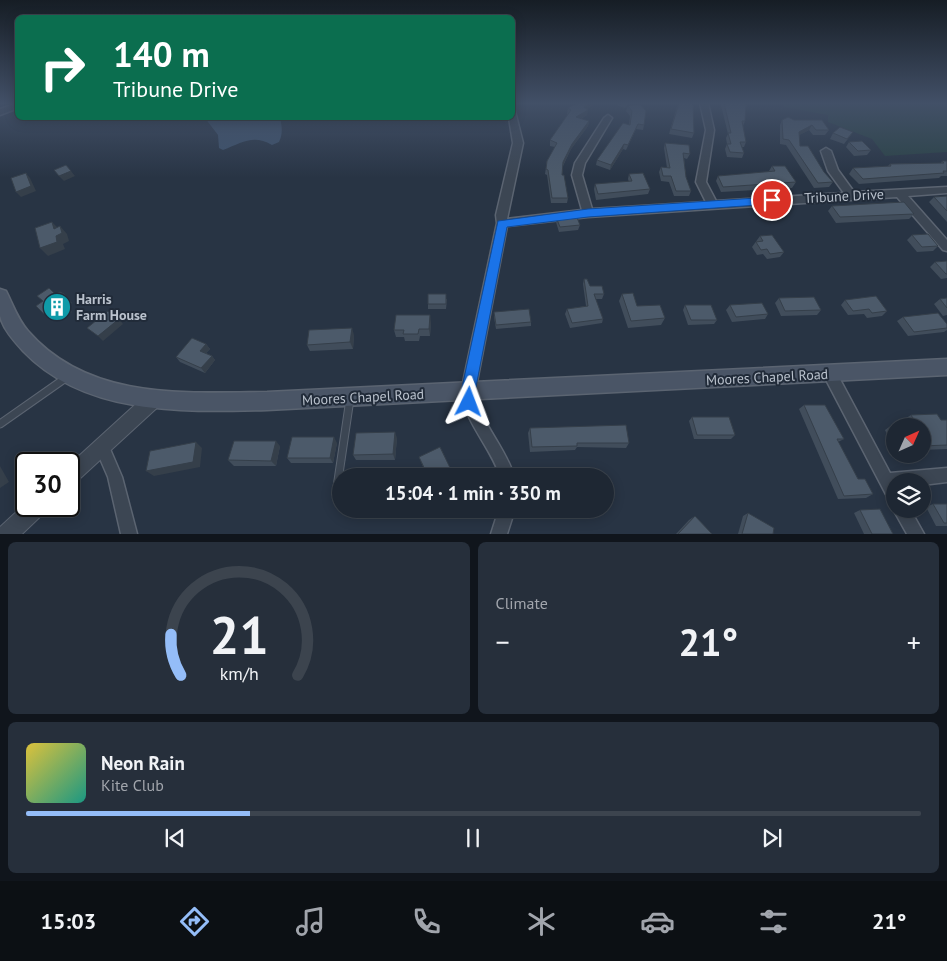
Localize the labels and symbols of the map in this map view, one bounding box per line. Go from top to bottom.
pin [751,179,793,221]
street label: Tribune Drive [804,185,884,207]
place label: Harris Farm House [76,290,147,324]
building icon: Harris Farm House [42,292,72,322]
street label: Moores Chapel Road [705,365,829,389]
position arrow [442,375,494,427]
street label: Moores Chapel Road [301,385,425,409]
north arrow [886,418,931,462]
speed limit sign: 30 [15,452,80,517]

